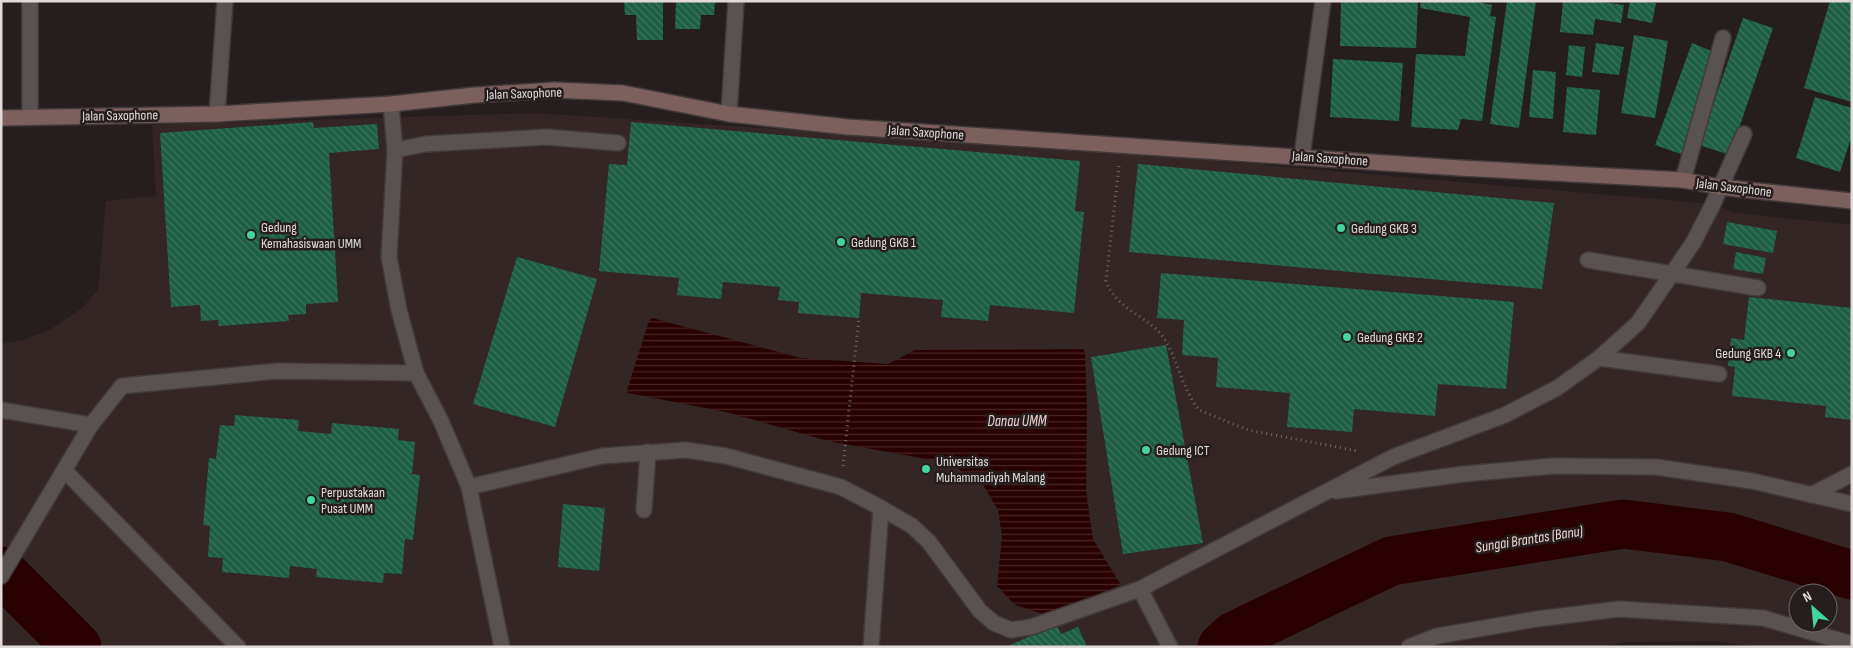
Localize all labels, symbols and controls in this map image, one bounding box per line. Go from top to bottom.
street label: Jalan Saxophone [485,84,562,103]
street label: Jalan Saxophone [81,106,158,125]
street label: Jalan Saxophone [887,121,964,144]
street label: Jalan Saxophone [1291,147,1368,170]
street label: Jalan Saxophone [1694,174,1773,201]
place label: Gedung Kemahasiswaan UMM [261,219,361,252]
place label: Gedung GKB 3 [1351,220,1417,237]
marker: Gedung GKB 3 [1335,222,1347,234]
marker: Gedung Kemahasiswaan UMM [245,229,257,241]
place label: Gedung GKB 1 [851,234,916,251]
marker: Gedung GKB 1 [835,236,847,248]
place label: Gedung GKB 2 [1357,329,1423,346]
marker: Gedung GKB 2 [1341,331,1353,343]
place label: Gedung GKB 4 [1715,345,1781,362]
marker: Gedung GKB 4 [1785,347,1797,359]
water label: Danau UMM [988,412,1047,431]
place label: Gedung ICT [1156,442,1210,459]
marker: Gedung ICT [1140,444,1152,456]
place label: Universitas Muhammadiyah Malang [936,453,1046,486]
marker: Universitas Muhammadiyah Malang [920,463,932,475]
place label: Perpustakaan Pusat UMM [321,484,385,517]
marker: Perpustakaan Pusat UMM [305,494,317,506]
water label: Sungai Brantas (Banu) [1474,522,1585,557]
north arrow [1788,583,1838,633]
text: N [1800,588,1815,606]

